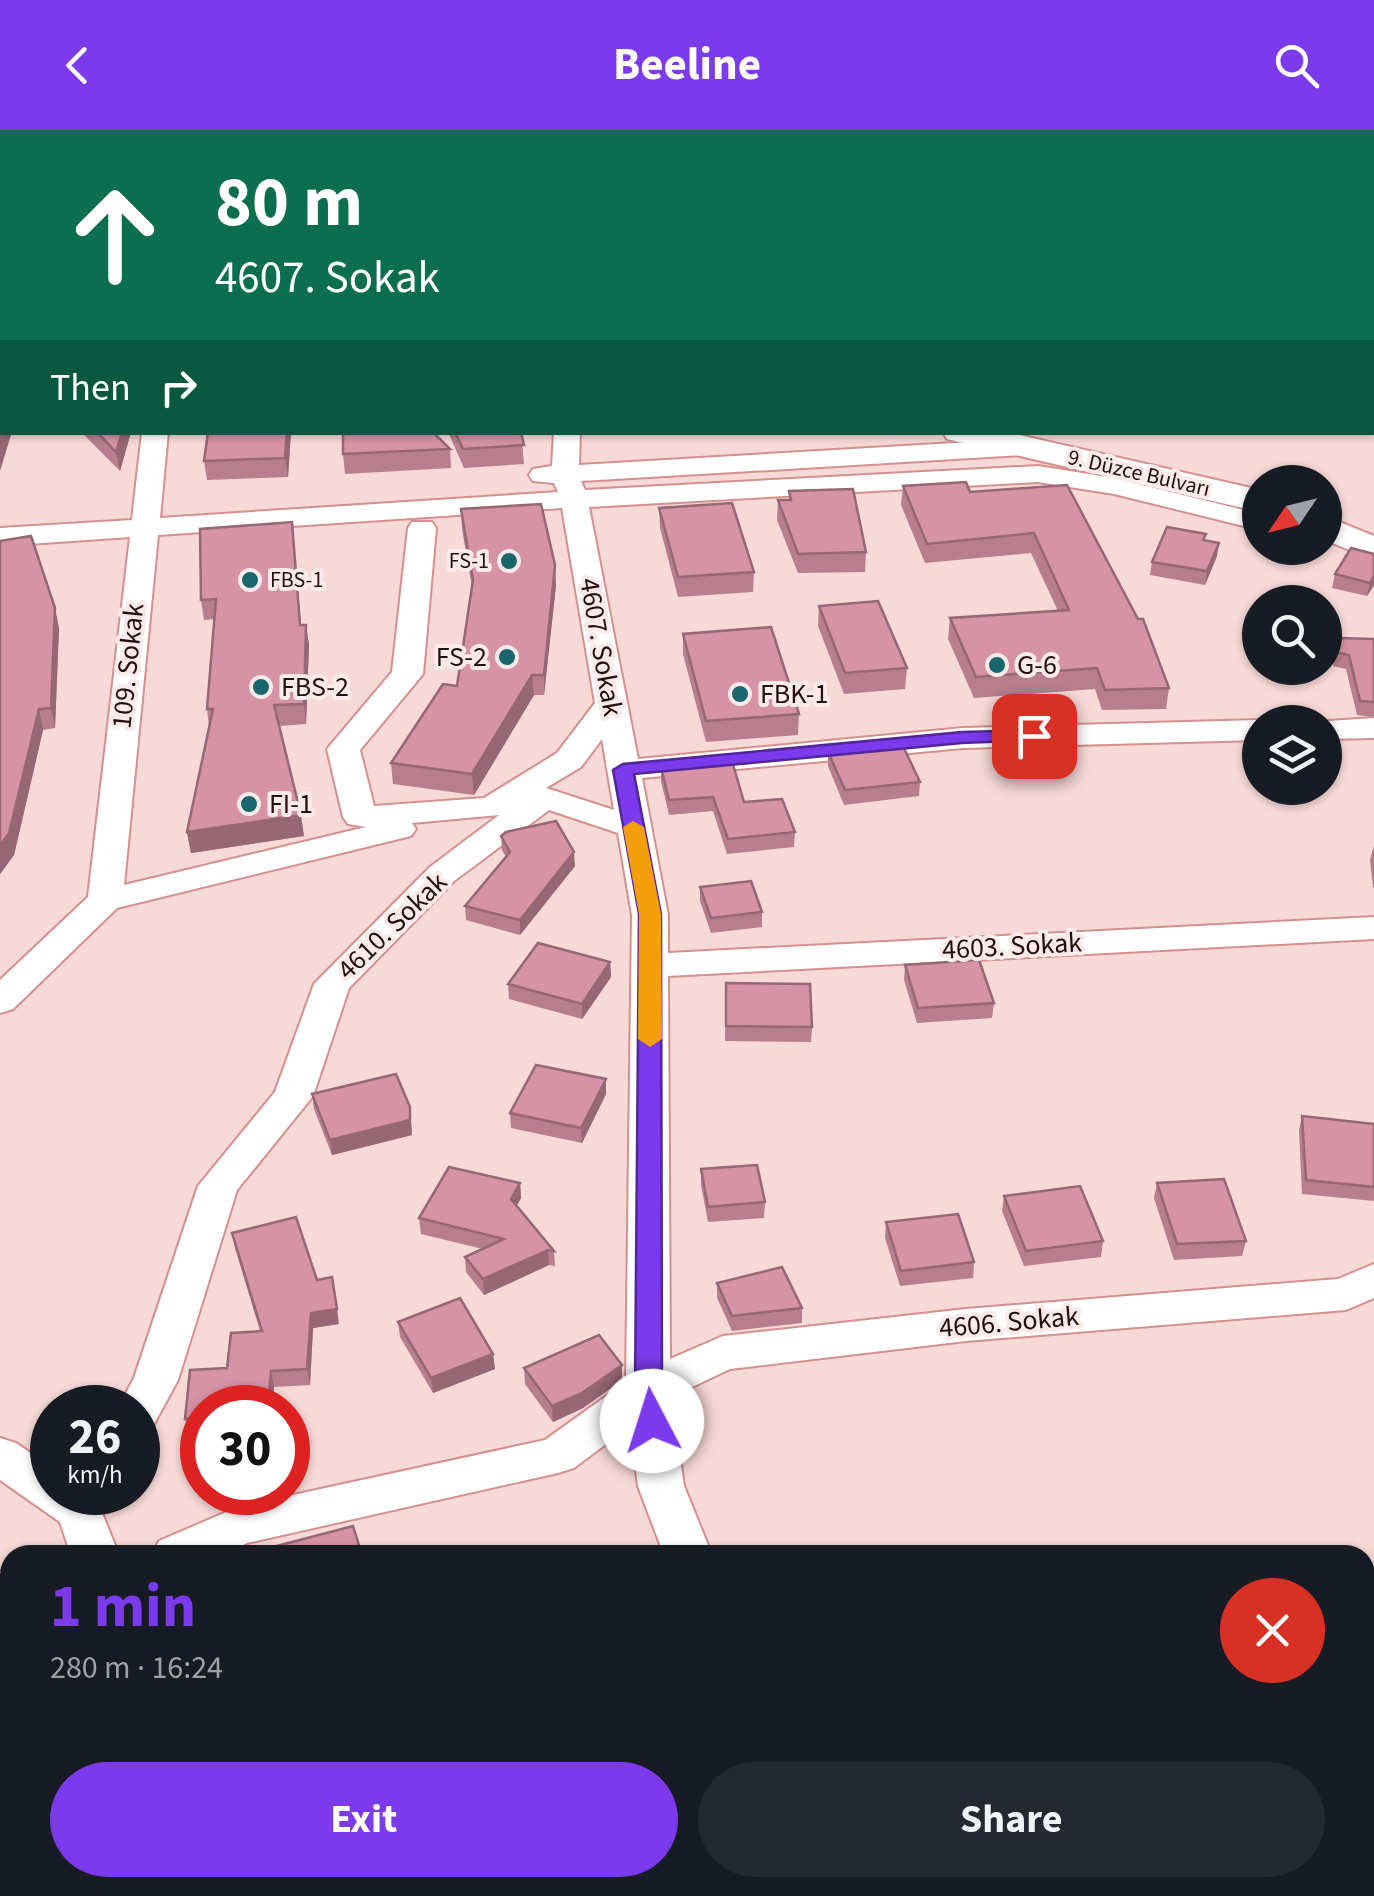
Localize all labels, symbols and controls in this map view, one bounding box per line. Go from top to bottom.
text: Beeline [613,33,761,97]
icon: back [50,38,105,93]
icon: search [1269,38,1324,93]
text: 80 m [215,153,363,253]
icon: ahead [50,170,180,300]
text: 4607. Sokak [215,246,440,310]
icon: right [151,360,206,415]
text: Then [50,361,131,415]
street label: 9. Düzce Bulvarı [1065,441,1213,505]
north arrow [1242,465,1342,565]
map controls [1242,465,1342,805]
place label: FS-1 [449,545,489,577]
marker: FS-1 [498,550,520,572]
place label: FBS-1 [270,564,323,596]
marker: FBS-1 [239,569,261,591]
street label: 4607. Sokak [569,575,633,720]
button: search [1242,585,1342,685]
street label: 109. Sokak [102,601,154,731]
place label: FS-2 [436,637,487,677]
place label: G-6 [1017,645,1057,685]
marker: FS-2 [496,646,518,668]
marker: G-6 [986,654,1008,676]
place label: FBS-2 [281,667,349,707]
place label: FBK-1 [760,674,828,714]
marker: FBS-2 [250,676,272,698]
marker: FBK-1 [729,683,751,705]
pin [992,694,1077,779]
button: layers [1242,705,1342,805]
icon: arrive [1007,709,1062,764]
place label: FI-1 [269,784,313,824]
marker: FI-1 [238,793,260,815]
street label: 4610. Sokak [328,863,456,989]
street label: 4603. Sokak [941,922,1083,970]
street label: 4606. Sokak [938,1296,1081,1348]
position arrow [600,1369,704,1473]
speed limit sign: 30 [180,1385,310,1515]
text: 26 [69,1402,121,1473]
text: km/h [67,1457,123,1493]
text: 1 min [50,1565,196,1650]
button: close [1220,1578,1325,1683]
text: 280 m · 16:24 [50,1645,223,1691]
button: Exit [50,1762,678,1877]
button: Share [698,1762,1325,1877]

